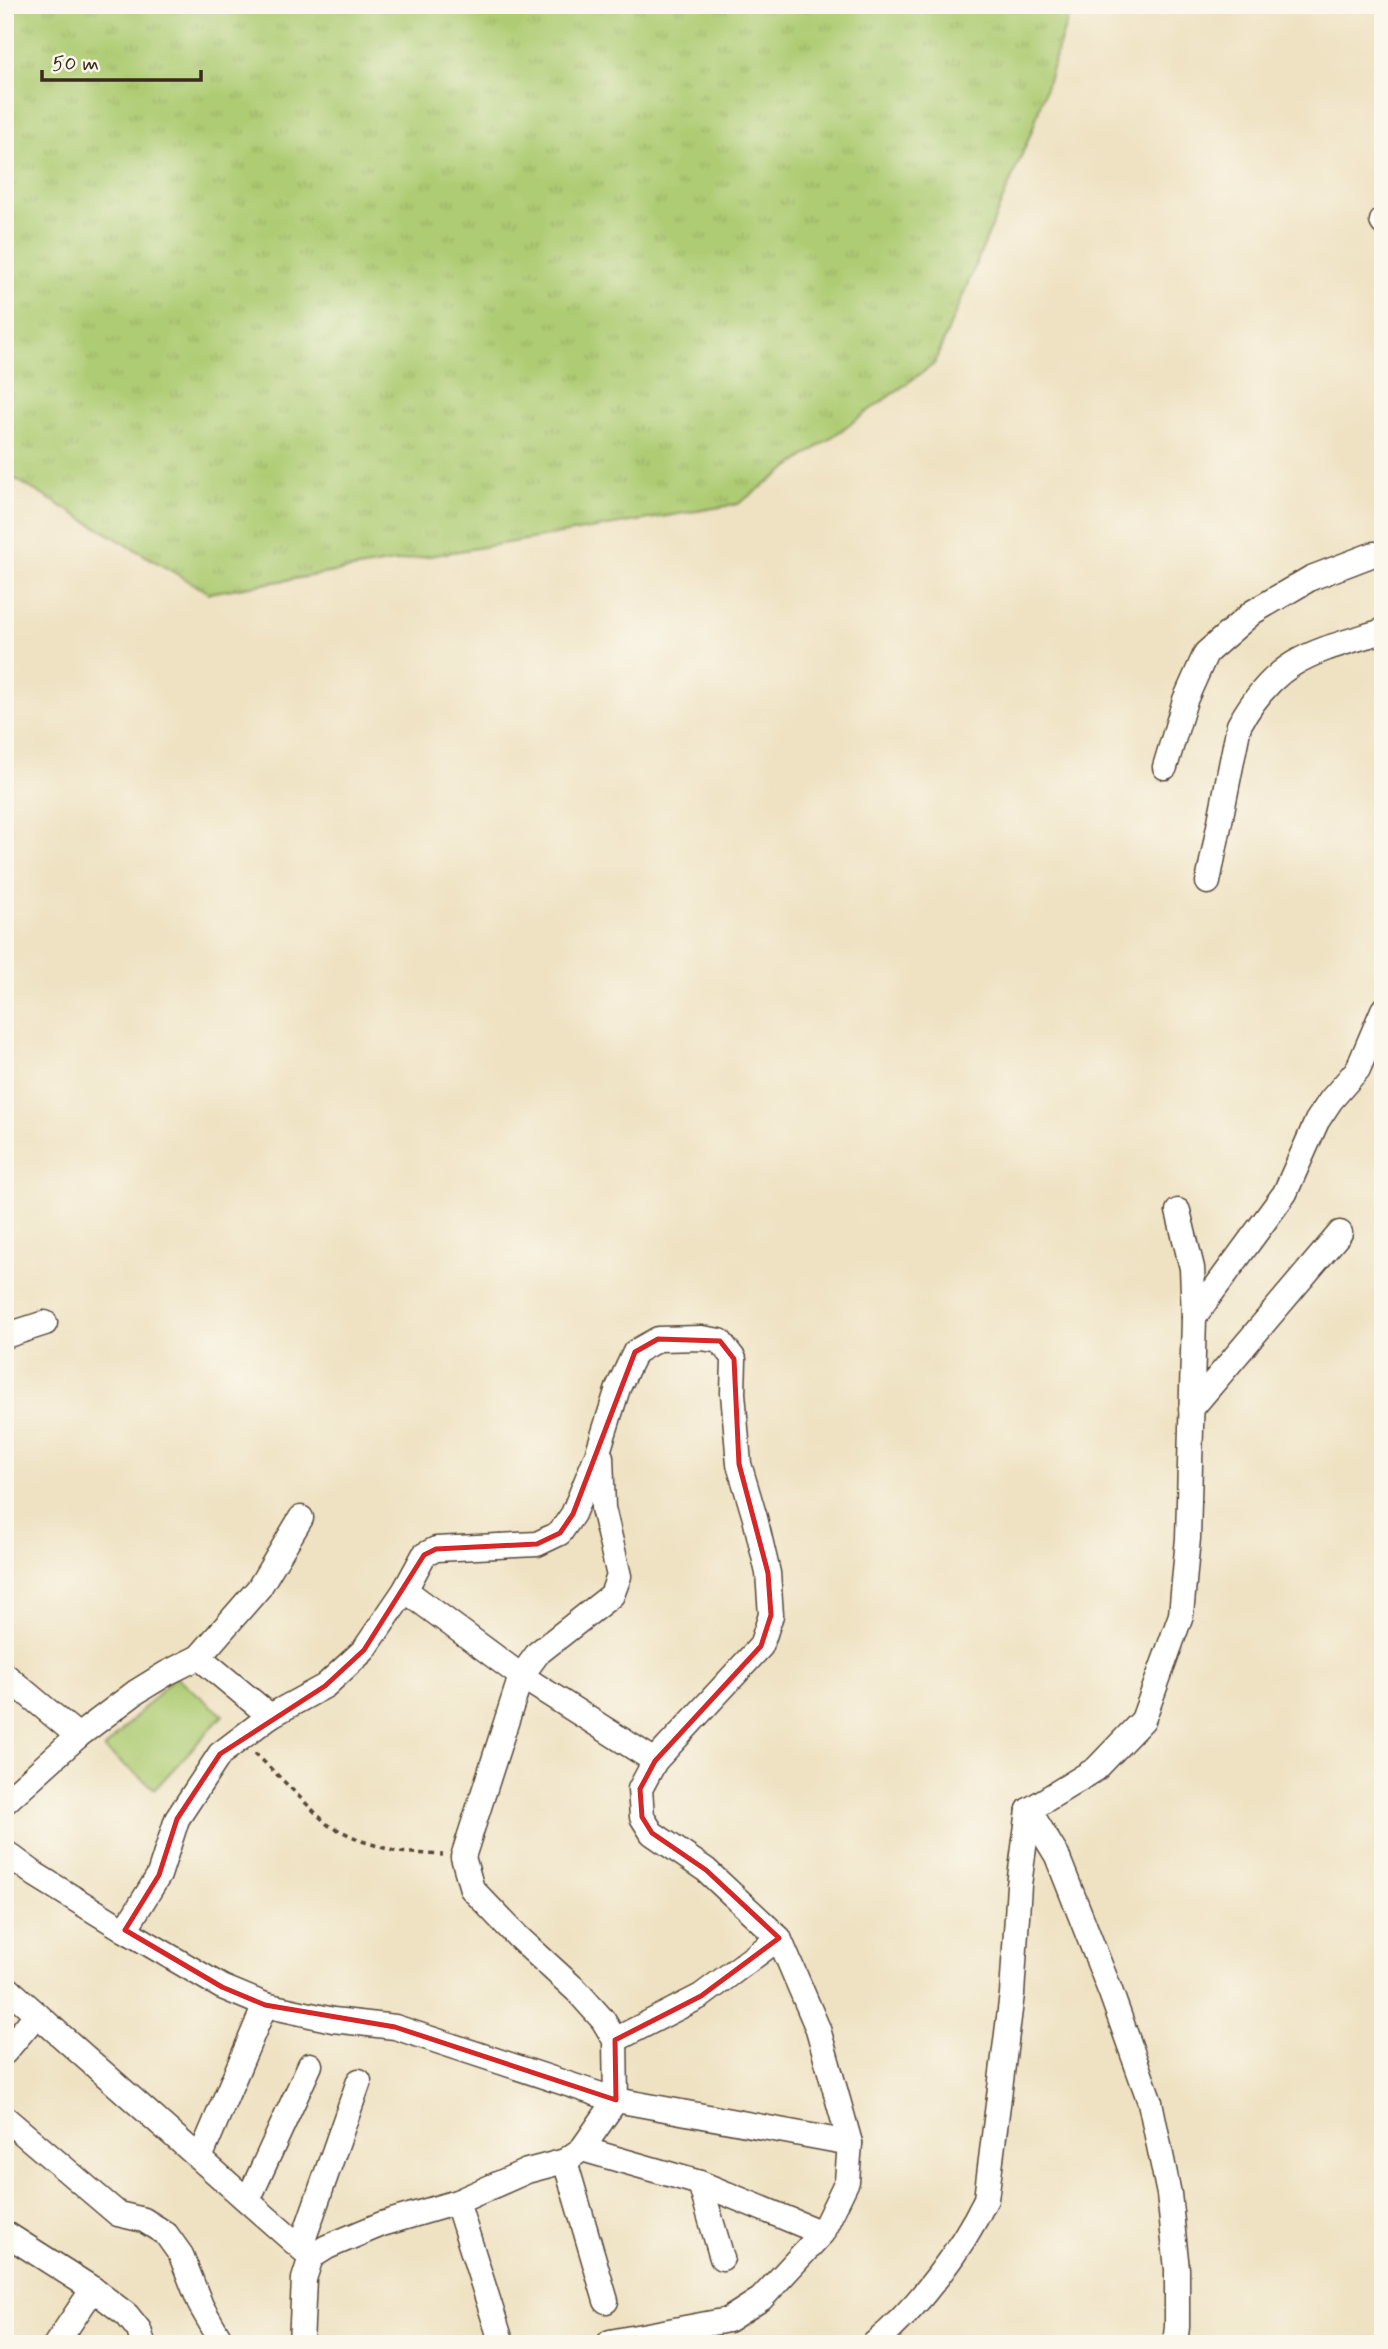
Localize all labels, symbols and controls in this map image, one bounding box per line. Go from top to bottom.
scale bar [42,38,201,82]
text: 50 m [52,50,99,78]

